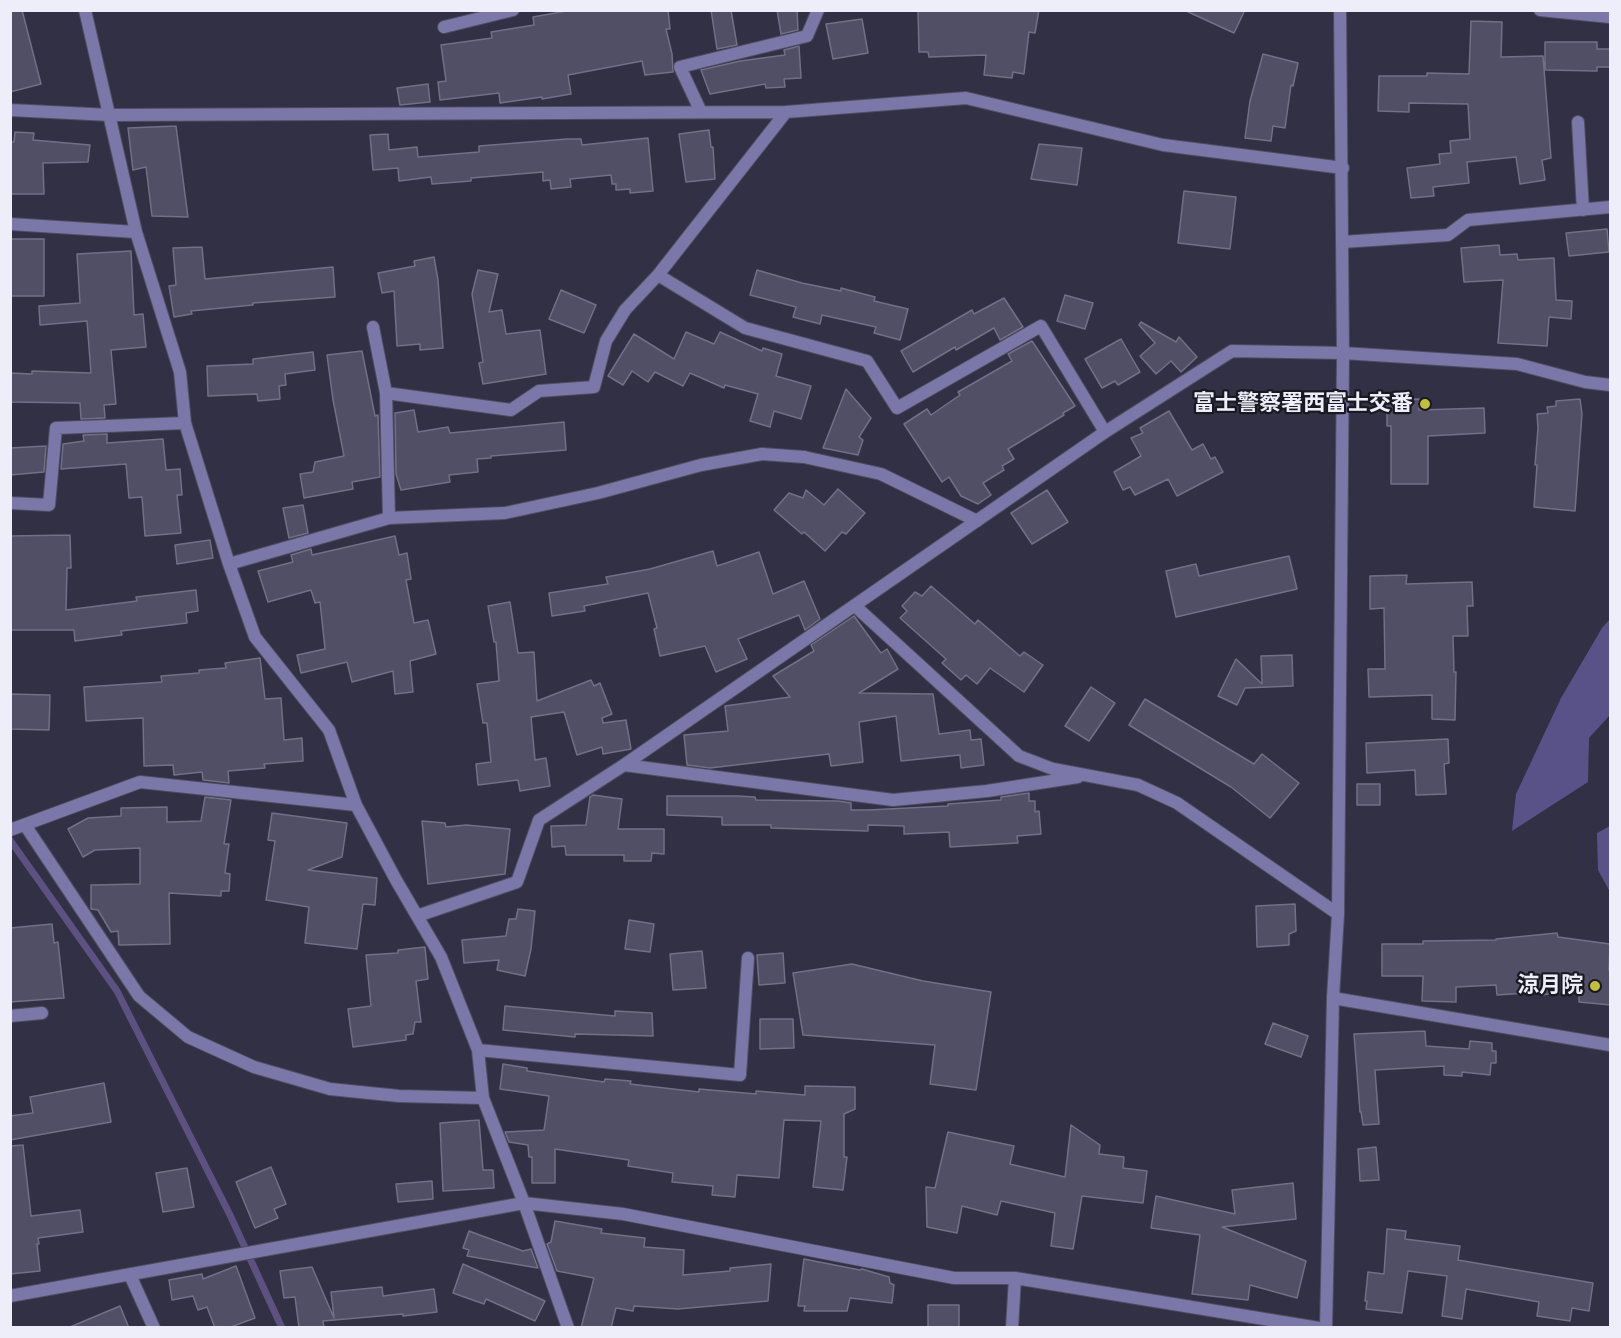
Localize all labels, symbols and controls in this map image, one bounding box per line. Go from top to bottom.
place label: 富士警察署西富士交番 [1193,391,1413,417]
marker: 富士警察署西富士交番 [1418,397,1432,411]
place label: 涼月院 [1517,973,1583,999]
marker: 涼月院 [1588,979,1602,993]

